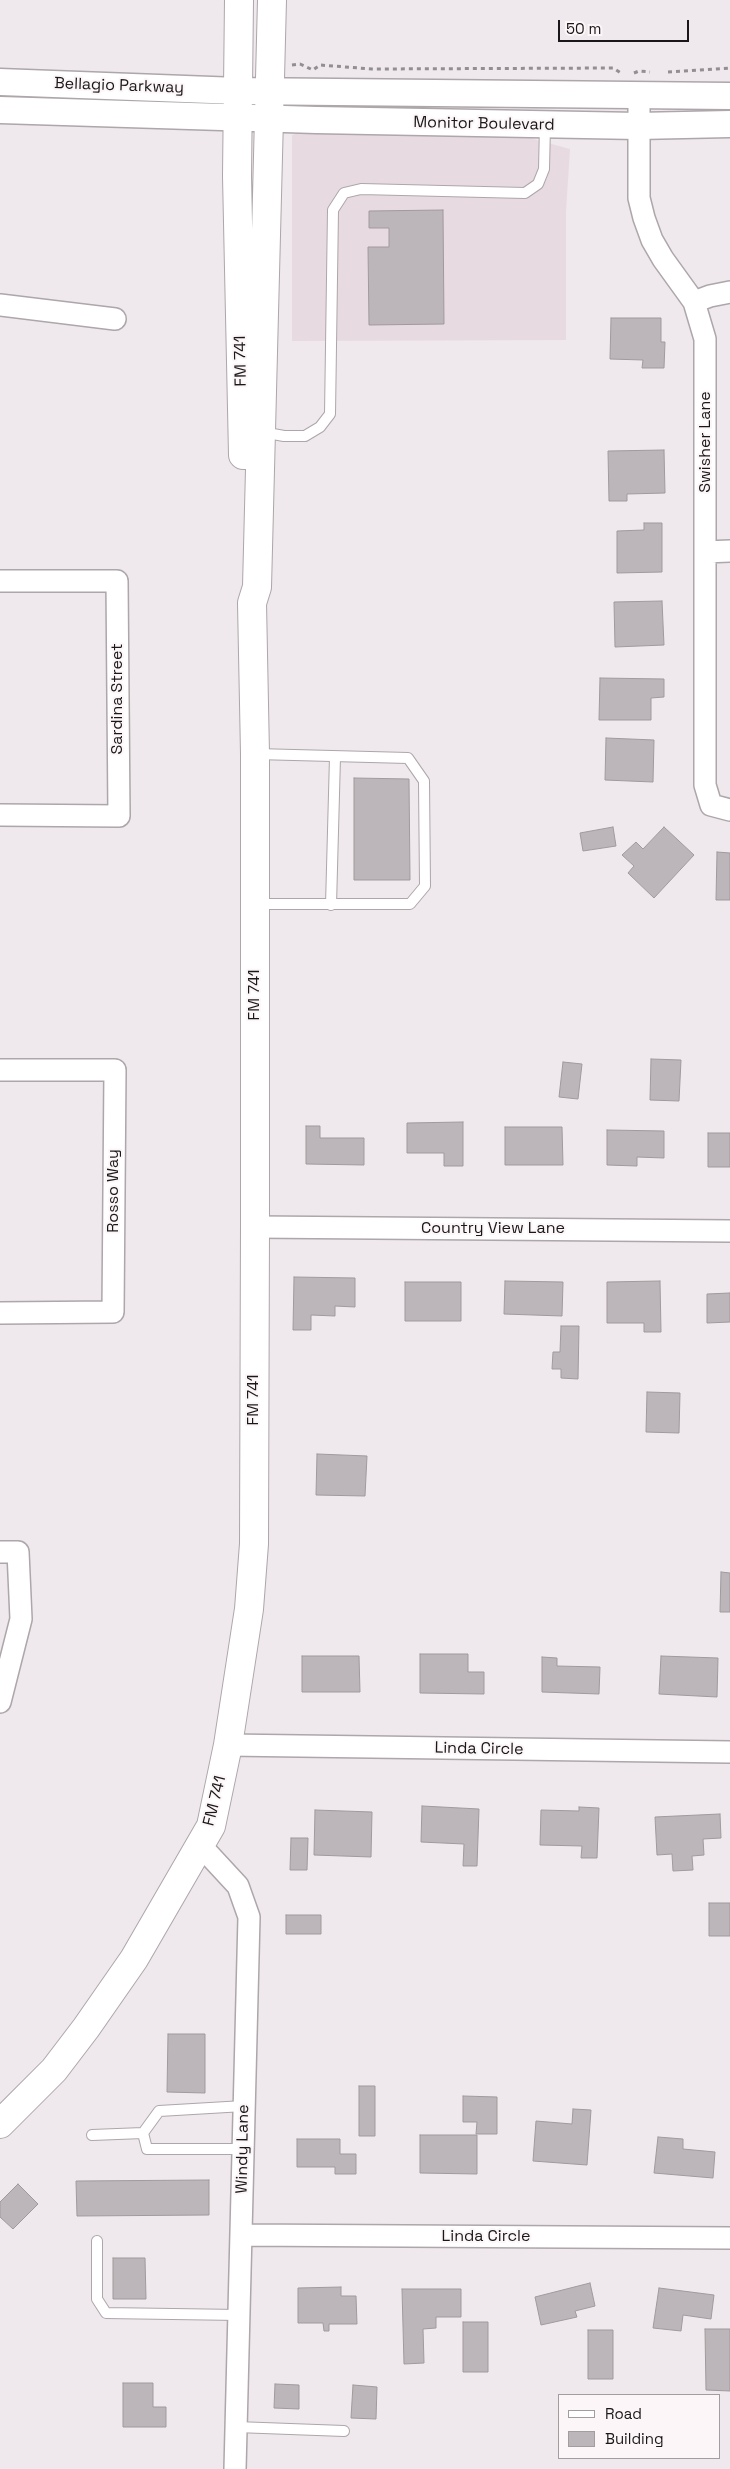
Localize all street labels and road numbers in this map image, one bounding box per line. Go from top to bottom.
street label: Bellagio Parkway [54,74,184,98]
street label: Monitor Boulevard [413,113,555,135]
street label: FM 741 [231,335,251,387]
street label: Swisher Lane [696,391,716,493]
street label: Sardina Street [108,644,128,754]
street label: FM 741 [245,970,265,1020]
street label: Rosso Way [104,1149,124,1233]
street label: Country View Lane [421,1219,565,1239]
street label: FM 741 [244,1375,264,1425]
street label: Linda Circle [434,1739,524,1759]
street label: FM 741 [200,1774,230,1828]
street label: Windy Lane [233,2104,253,2194]
street label: Linda Circle [442,2227,530,2247]

